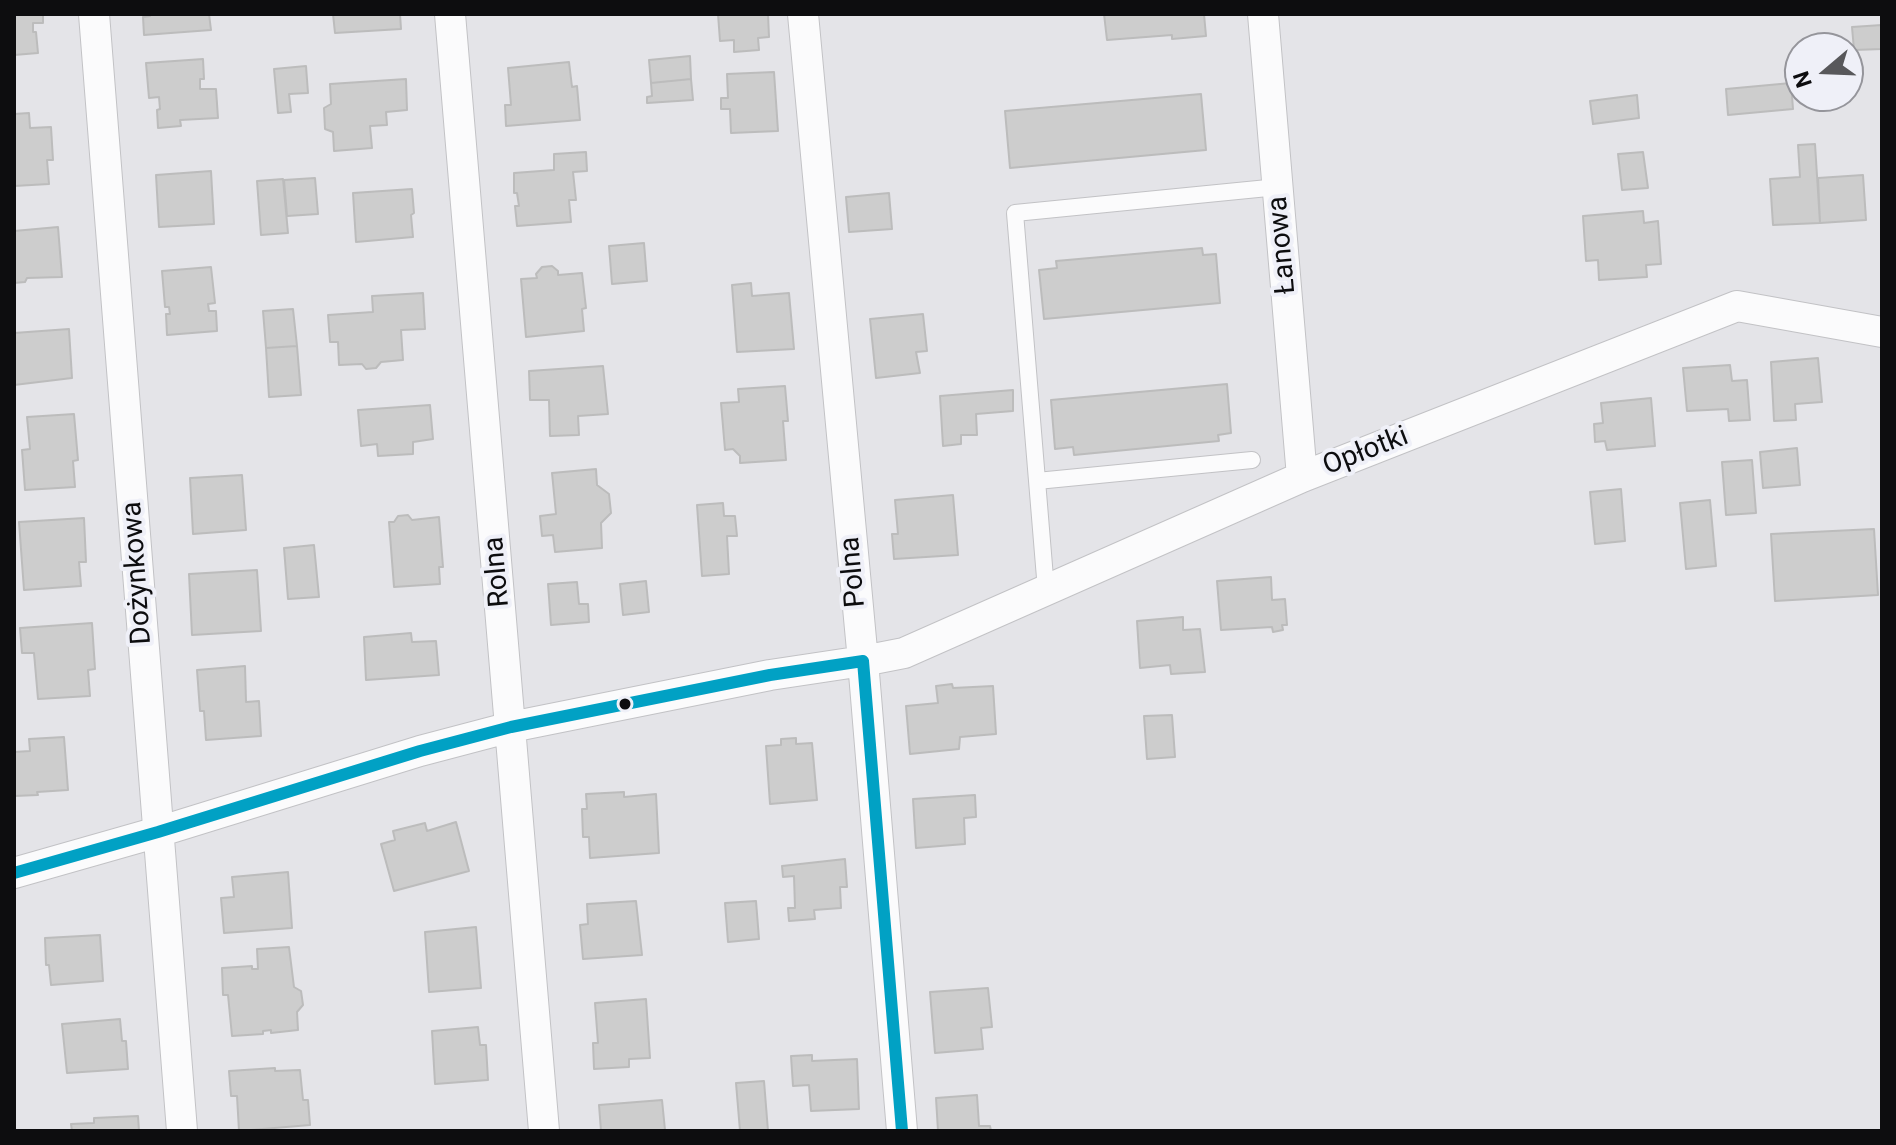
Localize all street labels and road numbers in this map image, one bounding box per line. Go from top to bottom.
street label: Łanowa [1262,195,1304,295]
street label: Opłotki [1319,420,1413,484]
street label: Dożynkowa [116,500,160,646]
street label: Rolna [478,535,518,609]
street label: Polna [834,535,874,609]

